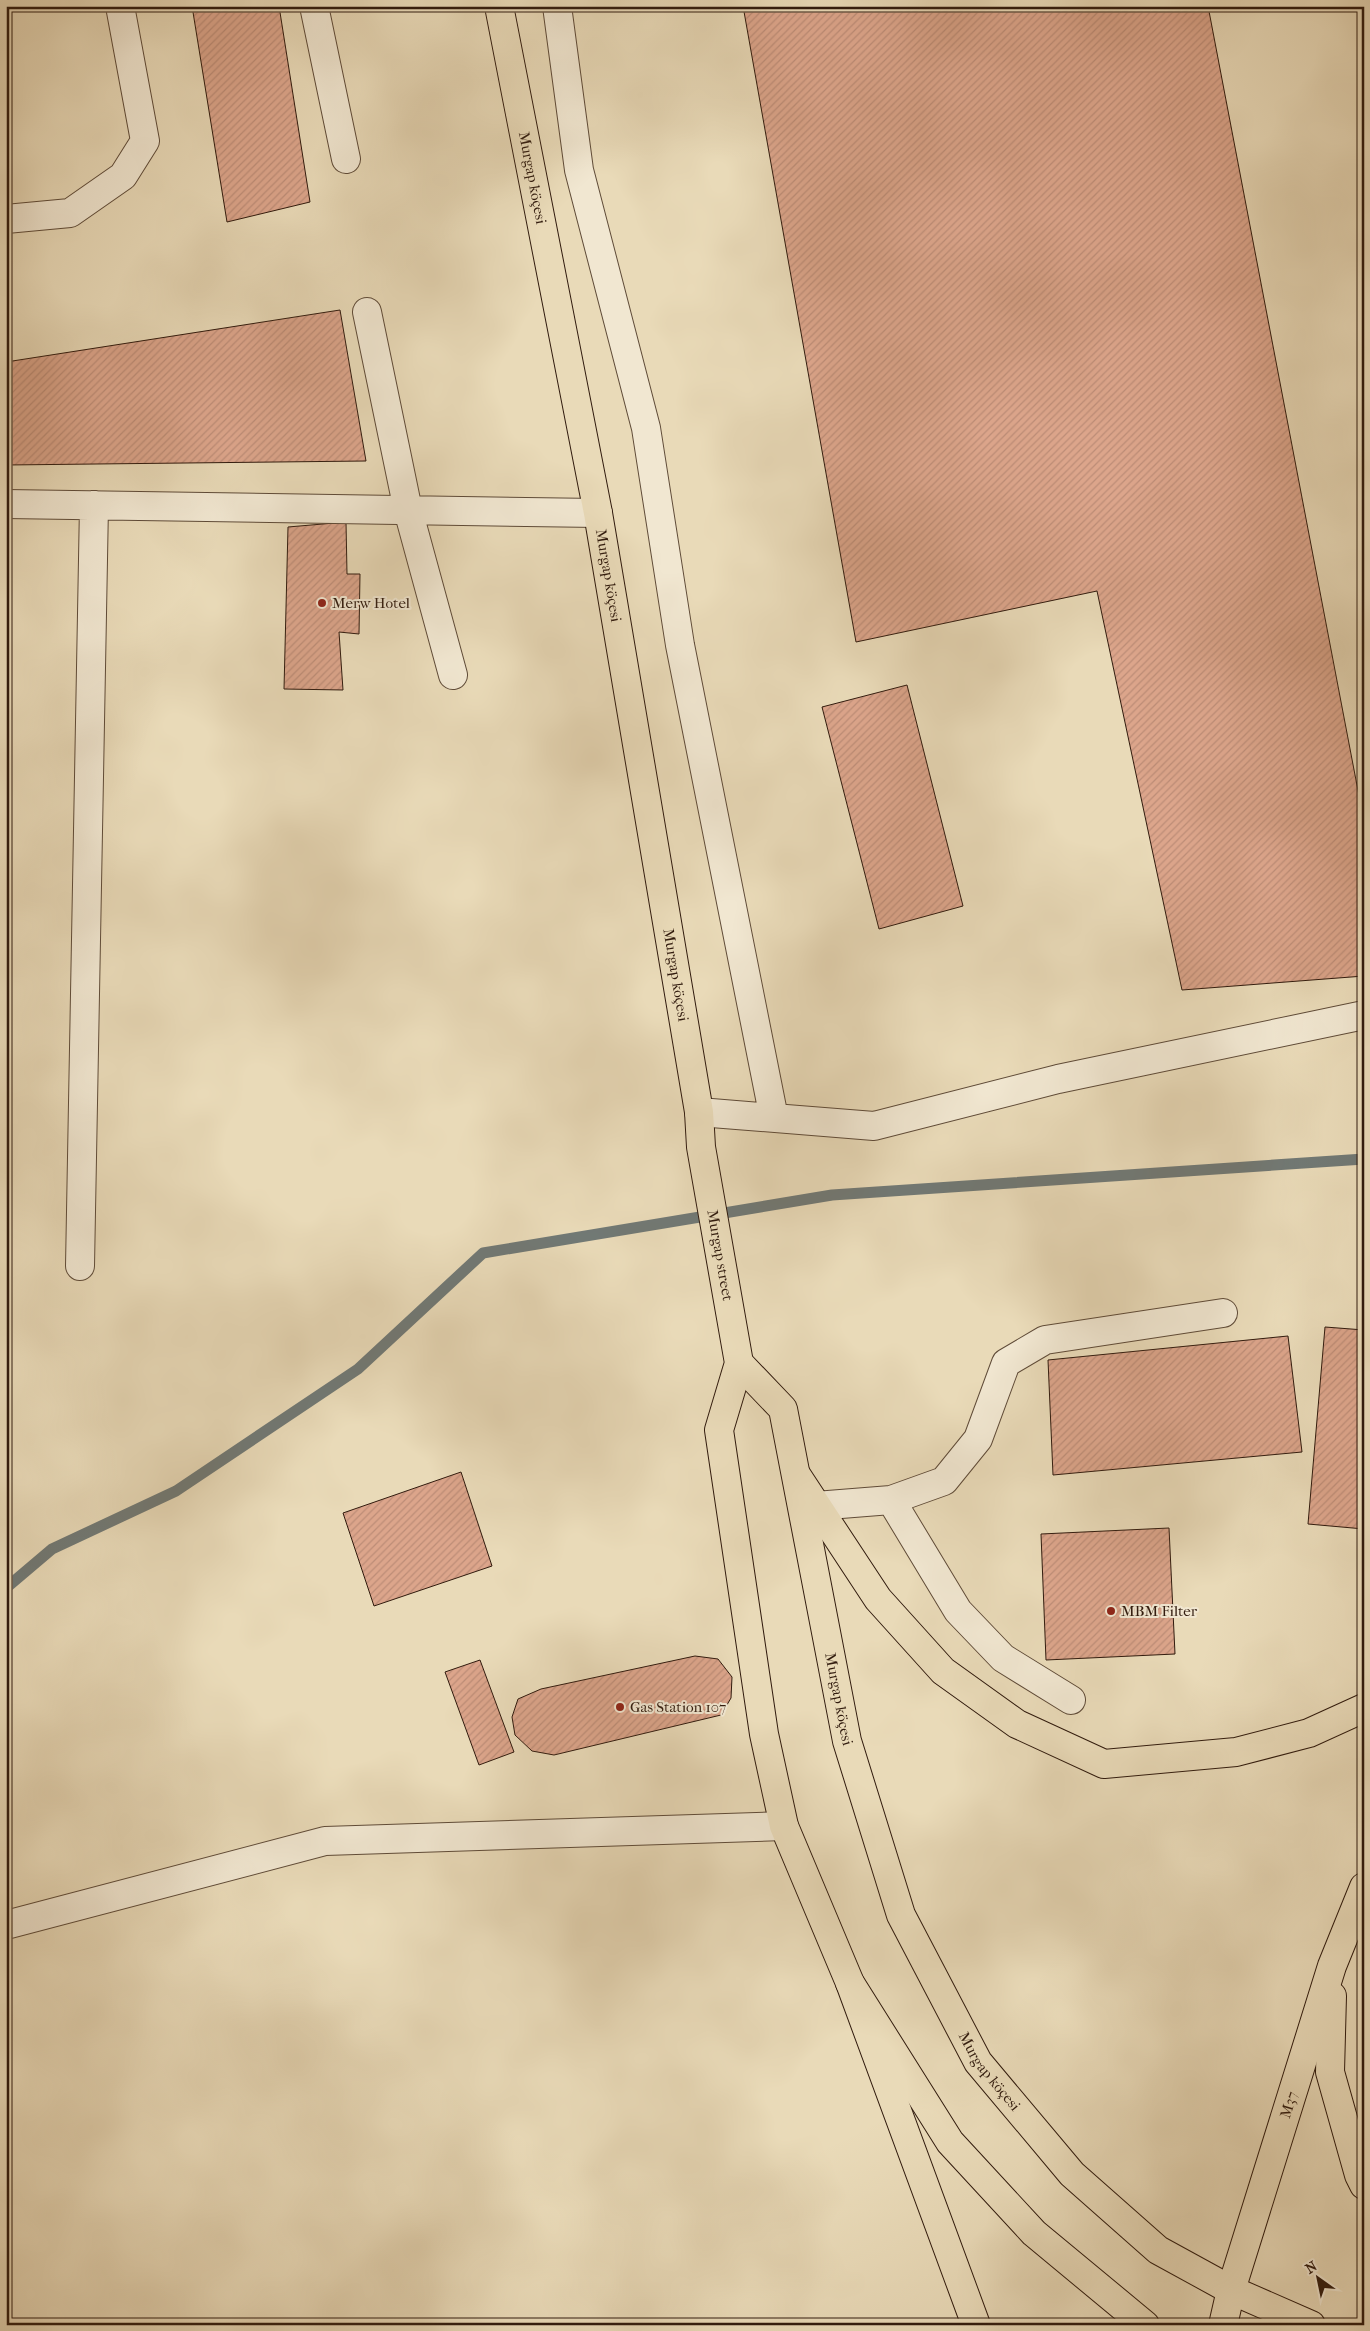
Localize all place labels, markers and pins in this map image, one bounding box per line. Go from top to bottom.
place label: Merw Hotel [332,594,410,612]
marker: Merw Hotel [316,597,328,609]
place label: MBM Filter [1121,1602,1198,1620]
marker: MBM Filter [1105,1605,1117,1617]
place label: Gas Station 107 [630,1698,726,1716]
marker: Gas Station 107 [614,1701,626,1713]

